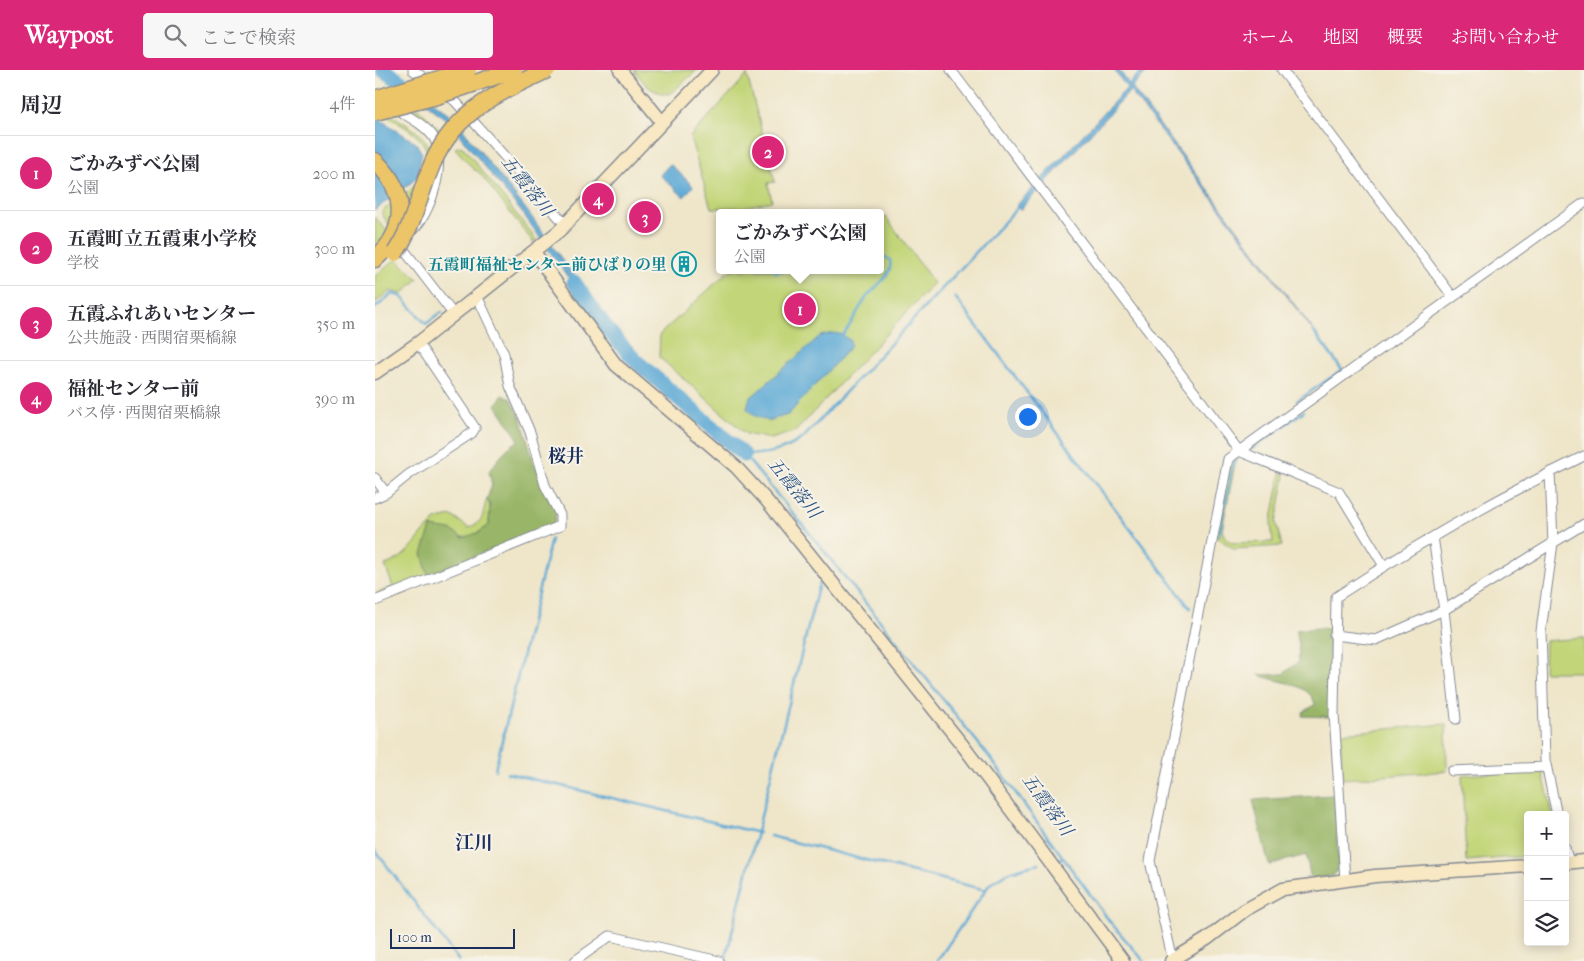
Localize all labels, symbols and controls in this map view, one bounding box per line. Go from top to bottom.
search box [143,13,493,58]
text: Waypost [25,21,113,49]
icon: search [161,21,189,49]
text: ここで検索 [201,27,296,49]
text: ホーム [1241,27,1295,48]
text: 地図 [1323,27,1359,48]
text: 概要 [1387,27,1423,48]
text: お問い合わせ [1451,27,1559,48]
text: 周辺 [20,93,62,117]
text: 4件 [330,94,355,113]
pin: 2 [752,133,784,171]
water label: 五霞落川 [497,151,559,222]
text: ごかみずべ公園 [67,153,200,175]
text: 1 [33,164,39,183]
text: 200 m [312,164,355,183]
text: 公園 [67,178,99,197]
pin: 4 [582,180,614,218]
pin: 3 [629,198,661,236]
popup [716,209,884,274]
text: ごかみずべ公園 [734,222,866,244]
text: 五霞町立五霞東小学校 [67,228,257,250]
text: 2 [32,239,40,258]
text: 300 m [314,239,355,258]
text: 公園 [734,247,766,266]
building icon: 五霞町福祉センター前ひばりの里 [671,251,697,277]
text: 学校 [67,253,99,272]
place label: 五霞町福祉センター前ひばりの里 [428,255,667,274]
pin: 1 [784,290,816,328]
text: 五霞ふれあいセンター [67,303,256,325]
text: 3 [33,314,39,333]
text: 350 m [316,314,355,333]
text: 公共施設 · 西関宿栗橋線 [67,328,237,347]
text: 福祉センター前 [67,378,199,400]
text: 4 [31,389,41,408]
text: 390 m [314,389,355,408]
text: バス停 · 西関宿栗橋線 [67,403,221,422]
your location [1015,404,1041,430]
district label: 桜井 [548,446,584,467]
water label: 五霞落川 [763,453,826,524]
water label: 五霞落川 [1017,770,1078,842]
map controls [1524,811,1569,946]
button: + [1524,811,1569,856]
district label: 江川 [455,832,493,854]
button: − [1524,856,1569,901]
button: layers [1524,901,1569,946]
scale bar [390,926,515,949]
text: 100 m [397,929,432,946]

